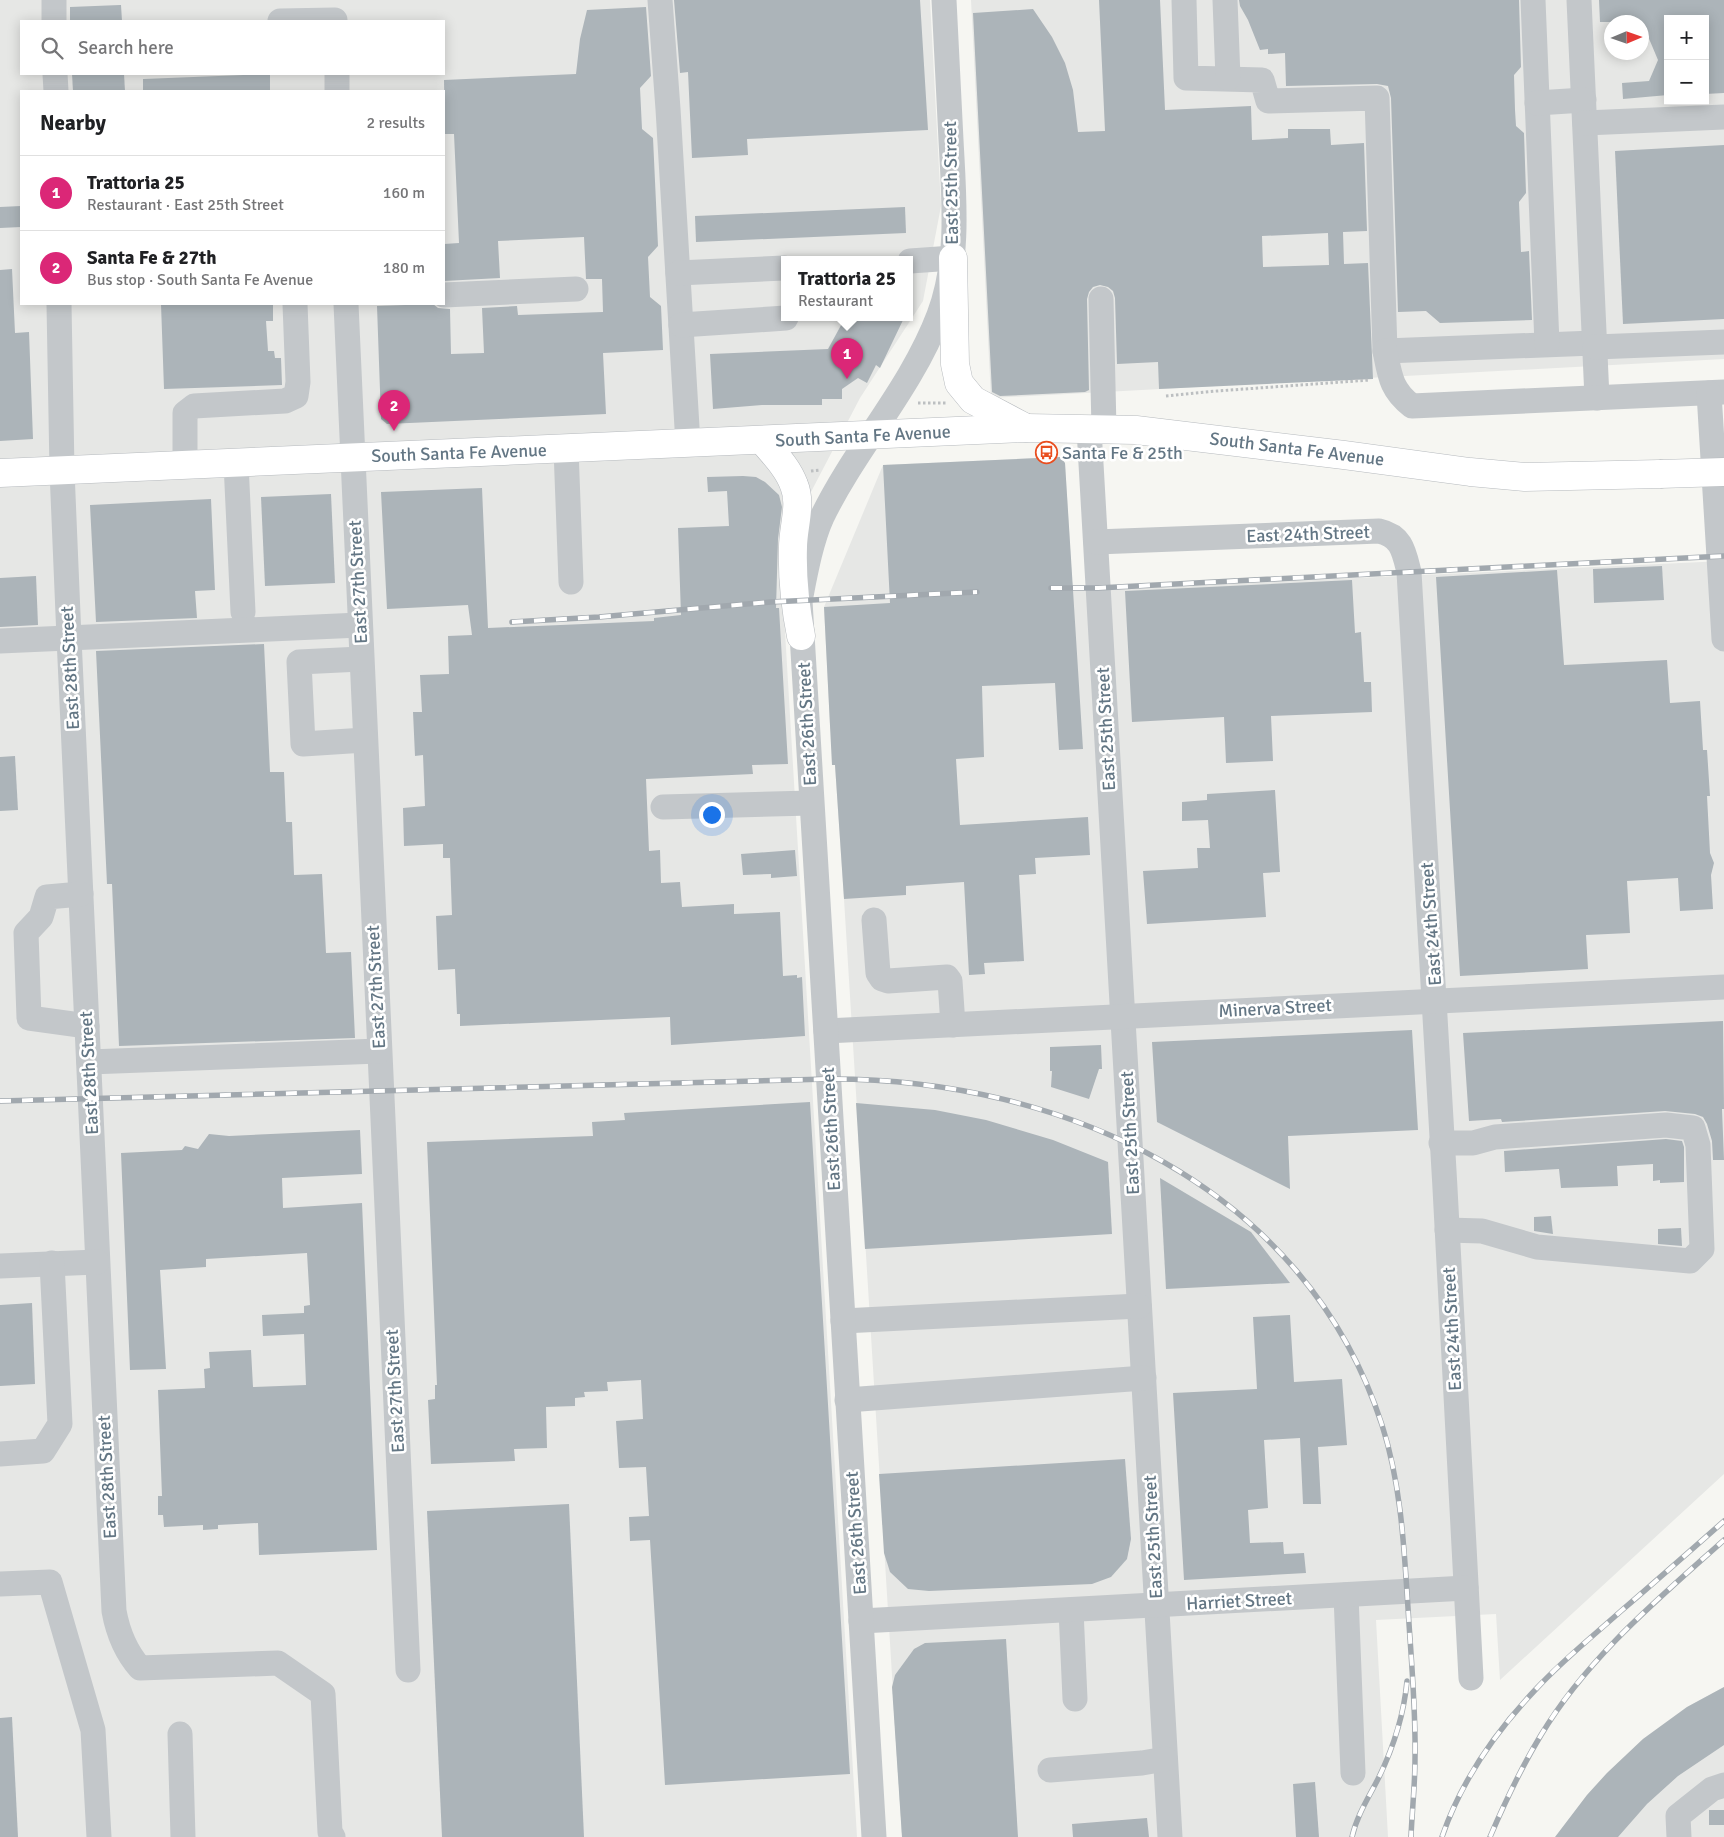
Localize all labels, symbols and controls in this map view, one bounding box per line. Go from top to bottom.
north arrow [1604,15,1649,60]
map controls [1664,15,1709,105]
button: + [1664,15,1709,60]
search box [20,20,445,75]
icon: search [38,34,66,62]
text: Search here [78,36,174,60]
button: − [1664,60,1709,105]
text: Nearby [40,110,106,136]
text: 2 results [366,113,425,133]
street label: East 25th Street [939,121,963,245]
text: Trattoria 25 [87,171,185,195]
text: 1 [52,183,60,203]
text: 160 m [383,183,425,203]
text: Restaurant · East 25th Street [87,195,284,215]
text: Santa Fe & 27th [87,246,217,270]
popup [781,256,913,321]
text: 2 [52,258,60,278]
text: 180 m [383,258,425,278]
text: Trattoria 25 [798,267,896,291]
text: Bus stop · South Santa Fe Avenue [87,270,313,290]
text: Restaurant [798,291,873,311]
pin: 1 [831,338,863,379]
pin: 2 [378,390,410,431]
street label: South Santa Fe Avenue [775,420,951,452]
street label: South Santa Fe Avenue [1208,427,1386,471]
street label: South Santa Fe Avenue [371,439,547,467]
bus stop icon: Santa Fe & 25th [1034,441,1058,465]
place label: Santa Fe & 25th [1062,442,1183,464]
street label: East 27th Street [344,520,372,644]
street label: East 24th Street [1246,521,1370,547]
street label: East 28th Street [56,606,84,730]
street label: East 26th Street [793,662,821,786]
street label: East 25th Street [1092,667,1120,791]
your location [699,802,725,828]
street label: East 24th Street [1416,862,1446,986]
street label: East 27th Street [362,925,390,1049]
street label: Minerva Street [1218,994,1332,1022]
street label: East 28th Street [75,1011,103,1135]
street label: East 26th Street [817,1067,845,1191]
street label: East 25th Street [1116,1071,1144,1195]
street label: East 24th Street [1438,1267,1466,1391]
street label: East 27th Street [381,1329,409,1453]
street label: East 28th Street [93,1415,121,1539]
street label: East 26th Street [841,1471,871,1595]
street label: East 25th Street [1139,1475,1167,1599]
street label: Harriet Street [1186,1587,1292,1615]

